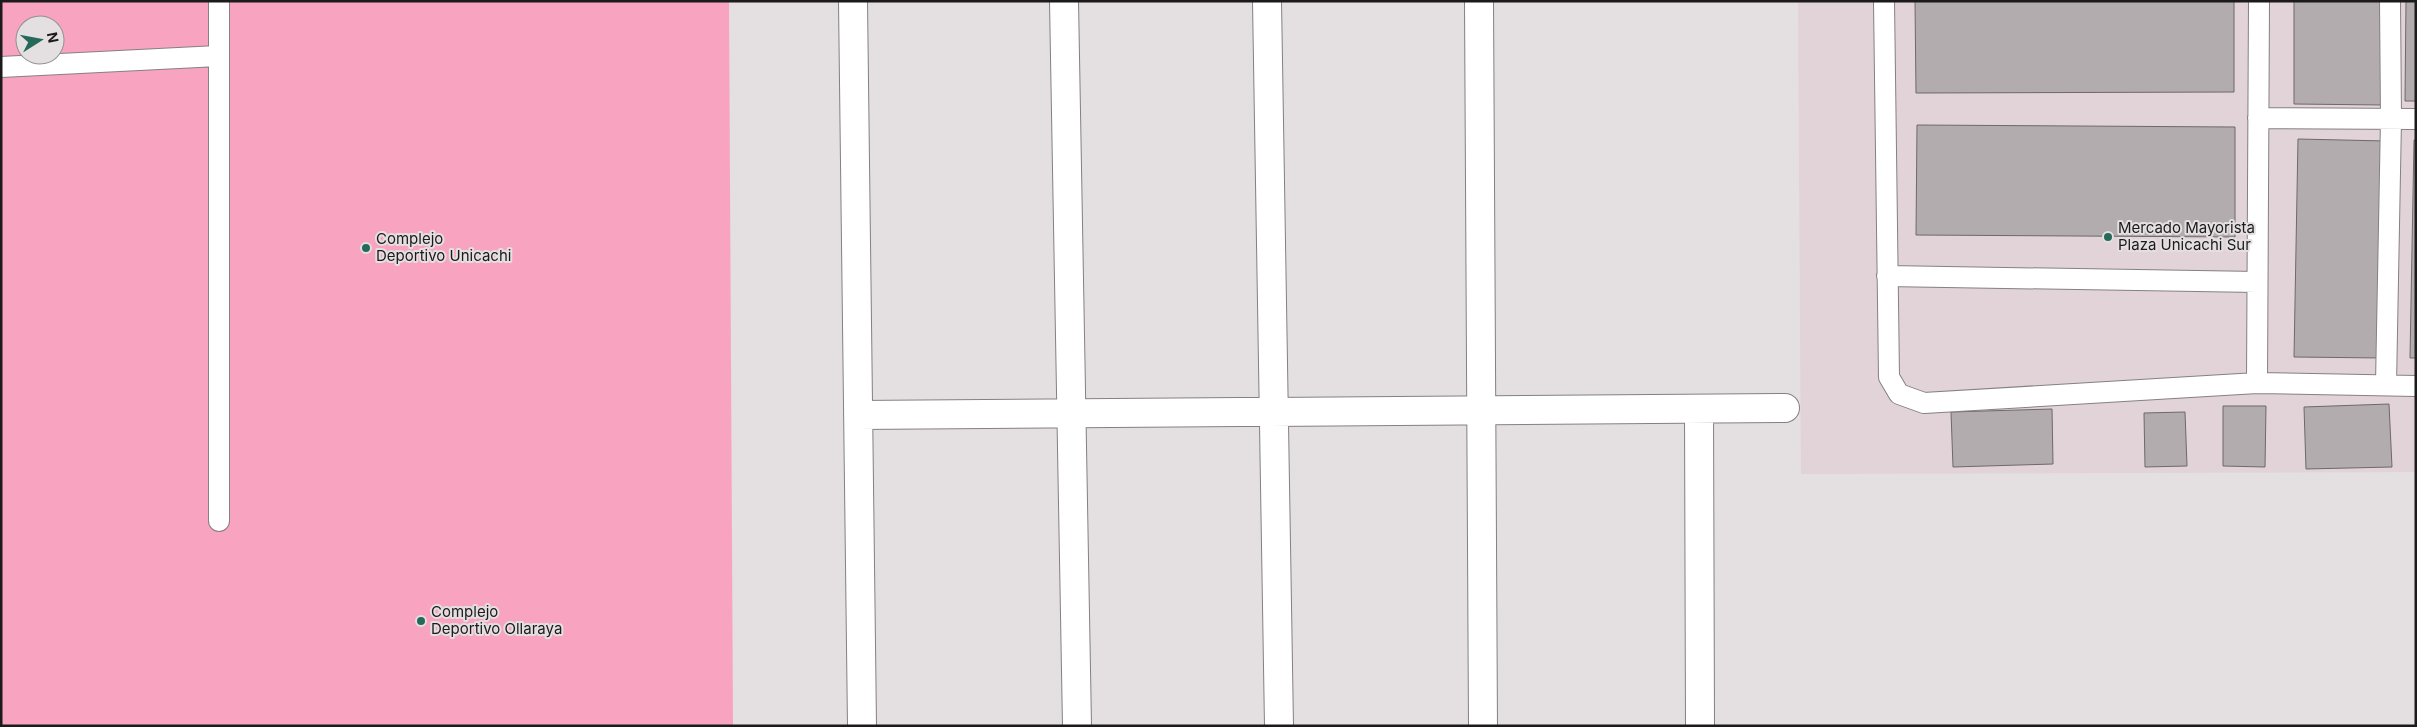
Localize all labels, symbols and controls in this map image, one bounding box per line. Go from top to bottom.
north arrow [15,15,65,65]
text: N [44,31,63,44]
place label: Mercado Mayorista Plaza Unicachi Sur [2118,218,2255,254]
place label: Complejo Deportivo Unicachi [376,229,511,265]
marker: Mercado Mayorista Plaza Unicachi Sur [2102,231,2114,243]
marker: Complejo Deportivo Unicachi [360,242,372,254]
place label: Complejo Deportivo Ollaraya [431,602,562,638]
marker: Complejo Deportivo Ollaraya [415,615,427,627]

